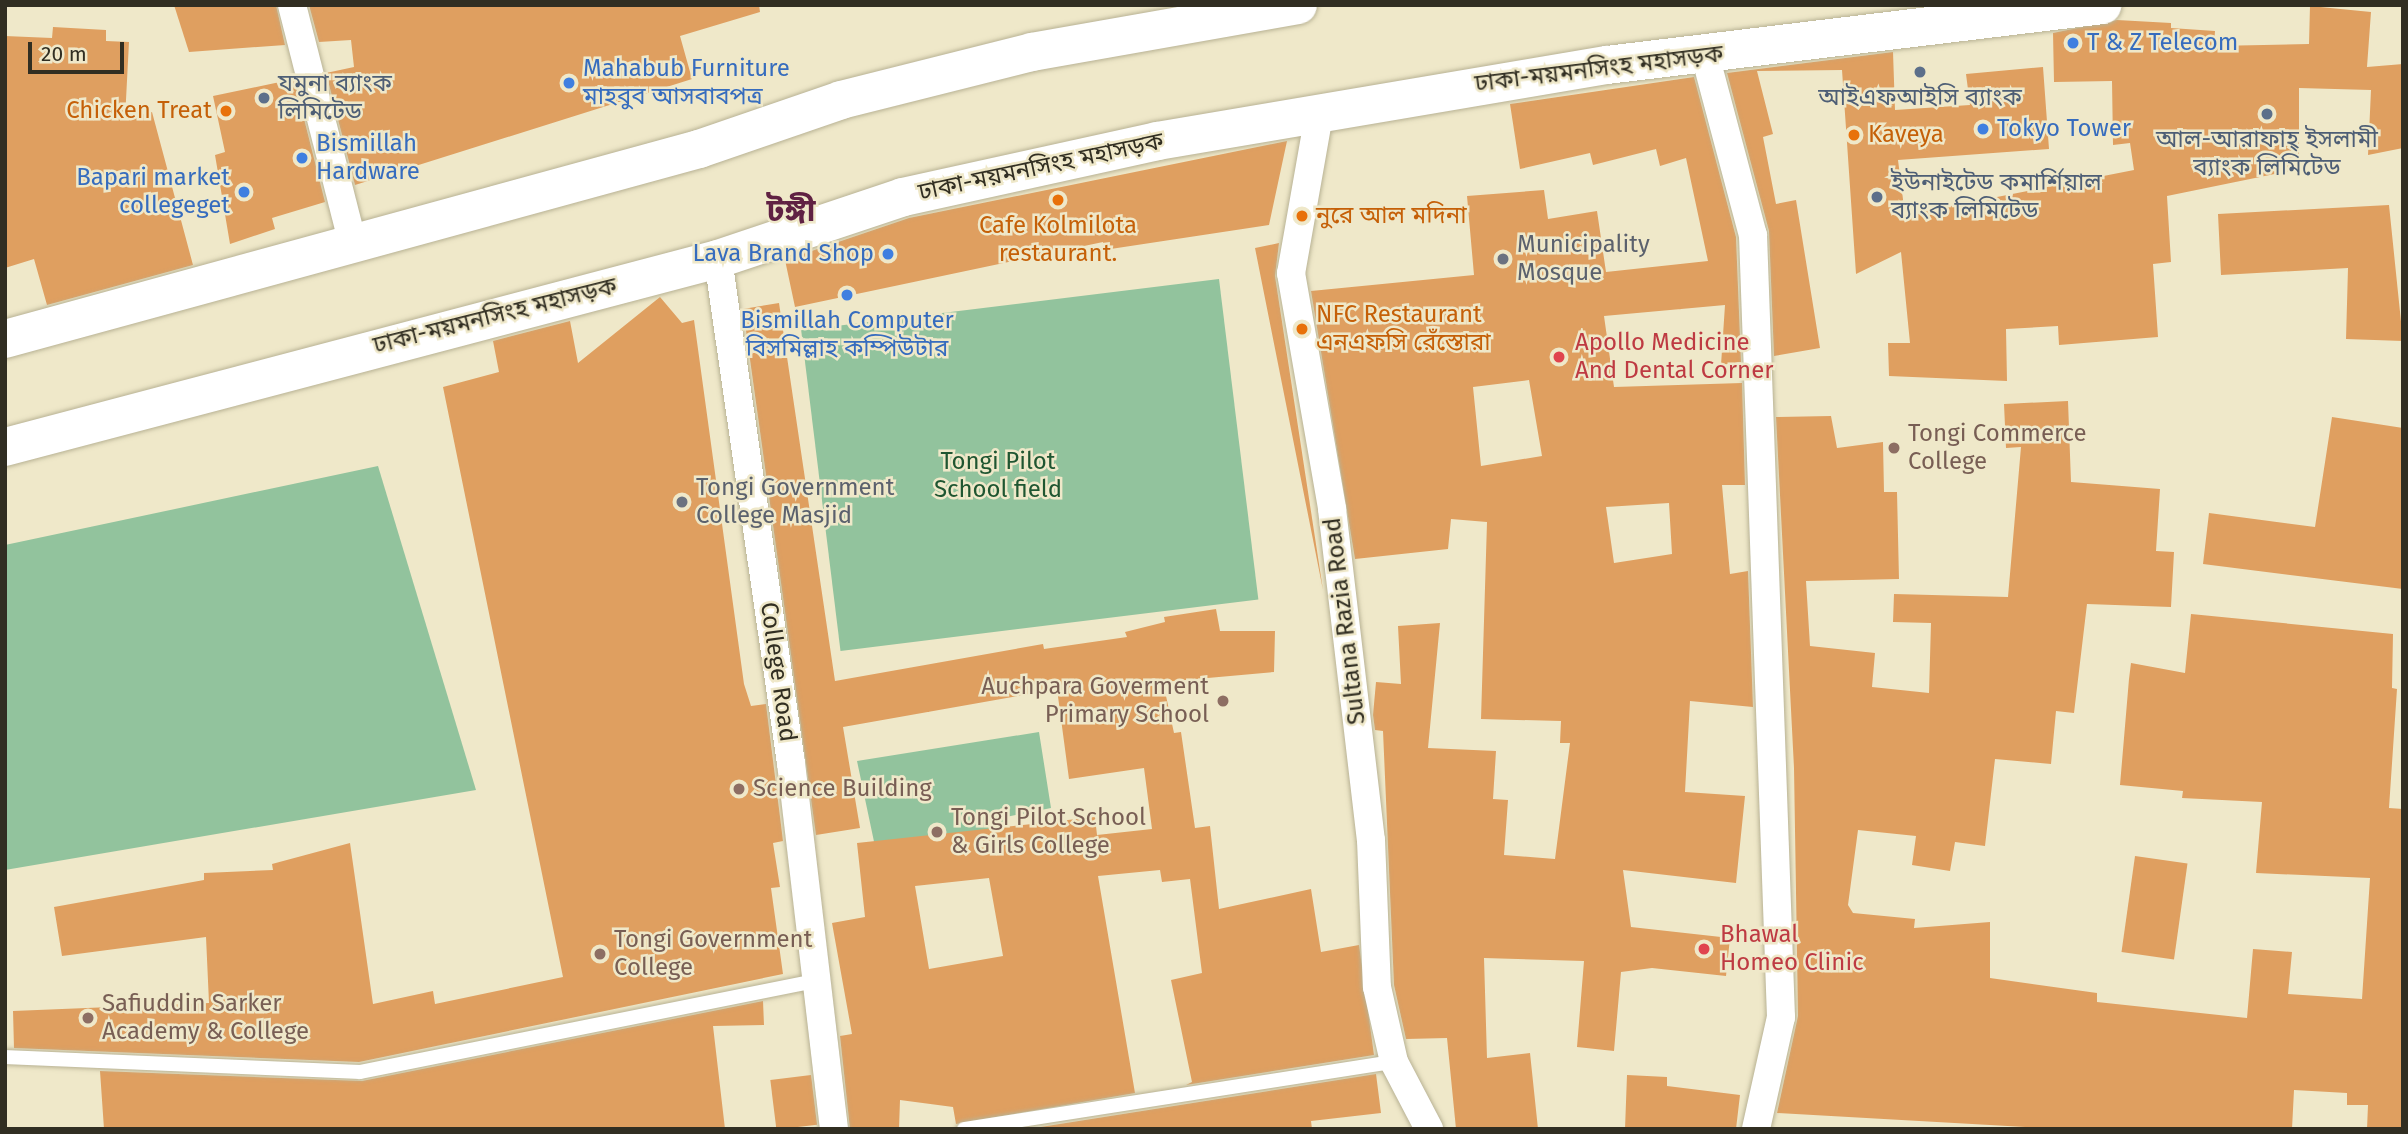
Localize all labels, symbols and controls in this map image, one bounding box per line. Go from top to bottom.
scale bar [32,28,128,72]
place label: T & Z Telecom [2087,29,2238,57]
marker: T & Z Telecom [2065,35,2081,51]
street label: ঢাকা-ময়মনসিংহ মহাসড়ক [1473,39,1725,99]
text: 20 m [41,41,87,67]
place label: Mahabub Furniture মাহবুব আসবাবপত্র [583,55,790,111]
marker: আইএফআইসি ব্যাংক [1912,64,1928,80]
place label: যমুনা ব্যাংক লিমিটেড [278,70,392,126]
marker: Mahabub Furniture মাহবুব আসবাবপত্র [561,75,577,91]
place label: আইএফআইসি ব্যাংক [1818,84,2022,112]
marker: যমুনা ব্যাংক লিমিটেড [256,90,272,106]
place label: Chicken Treat [66,97,212,125]
marker: Chicken Treat [218,103,234,119]
marker: আল-আরাফাহ্ ইসলামী ব্যাংক লিমিটেড [2259,106,2275,122]
place label: Tokyo Tower [1997,115,2131,143]
place label: Kaveya [1868,121,1944,149]
marker: Tokyo Tower [1975,121,1991,137]
place label: আল-আরাফাহ্ ইসলামী ব্যাংক লিমিটেড [2156,126,2378,182]
street label: ঢাকা-ময়মনসিংহ মহাসড়ক [916,127,1166,207]
marker: Kaveya [1846,127,1862,143]
place label: Bismillah Hardware [316,130,420,186]
marker: Bismillah Hardware [294,150,310,166]
place label: Bapari market collegeget [76,164,230,220]
place label: ইউনাইটেড কমার্শিয়াল ব্যাংক লিমিটেড [1891,169,2102,225]
marker: Bapari market collegeget [236,184,252,200]
marker: ইউনাইটেড কমার্শিয়াল ব্যাংক লিমিটেড [1869,189,1885,205]
district label: টঙ্গী [767,191,815,229]
marker: Cafe Kolmilota restaurant. [1050,192,1066,208]
place label: নুরে আল মদিনা [1316,202,1467,230]
marker: নুরে আল মদিনা [1294,208,1310,224]
place label: Cafe Kolmilota restaurant. [979,212,1137,268]
place label: Municipality Mosque [1517,231,1650,287]
place label: Lava Brand Shop [692,240,874,268]
marker: Lava Brand Shop [880,246,896,262]
marker: Municipality Mosque [1495,251,1511,267]
street label: ঢাকা-ময়মনসিংহ মহাসড়ক [370,272,620,360]
marker: Bismillah Computer বিসমিল্লাহ কম্পিউটার [839,287,855,303]
place label: NFC Restaurant এনএফসি রেঁস্তোরা [1316,301,1491,357]
place label: Bismillah Computer বিসমিল্লাহ কম্পিউটার [740,307,954,363]
marker: NFC Restaurant এনএফসি রেঁস্তোরা [1294,321,1310,337]
place label: Apollo Medicine And Dental Corner [1575,329,1773,385]
marker: Apollo Medicine And Dental Corner [1549,347,1569,367]
place label: Tongi Commerce College [1908,420,2087,476]
marker: Tongi Commerce College [1886,440,1902,456]
park label: Tongi Pilot School field [934,448,1062,504]
place label: Tongi Government College Masjid [696,474,894,530]
marker: Tongi Government College Masjid [674,494,690,510]
street label: Sultana Razia Road [1318,516,1372,726]
street label: College Road [754,600,802,744]
place label: Auchpara Goverment Primary School [981,673,1209,729]
marker: Auchpara Goverment Primary School [1215,693,1231,709]
place label: Science Building [753,775,932,803]
marker: Science Building [731,781,747,797]
place label: Tongi Pilot School & Girls College [951,804,1146,860]
marker: Tongi Pilot School & Girls College [929,824,945,840]
place label: Bhawal Homeo Clinic [1720,921,1864,977]
place label: Tongi Government College [614,926,812,982]
marker: Bhawal Homeo Clinic [1694,939,1714,959]
marker: Tongi Government College [592,946,608,962]
place label: Safiuddin Sarker Academy & College [102,990,309,1046]
marker: Safiuddin Sarker Academy & College [80,1010,96,1026]

